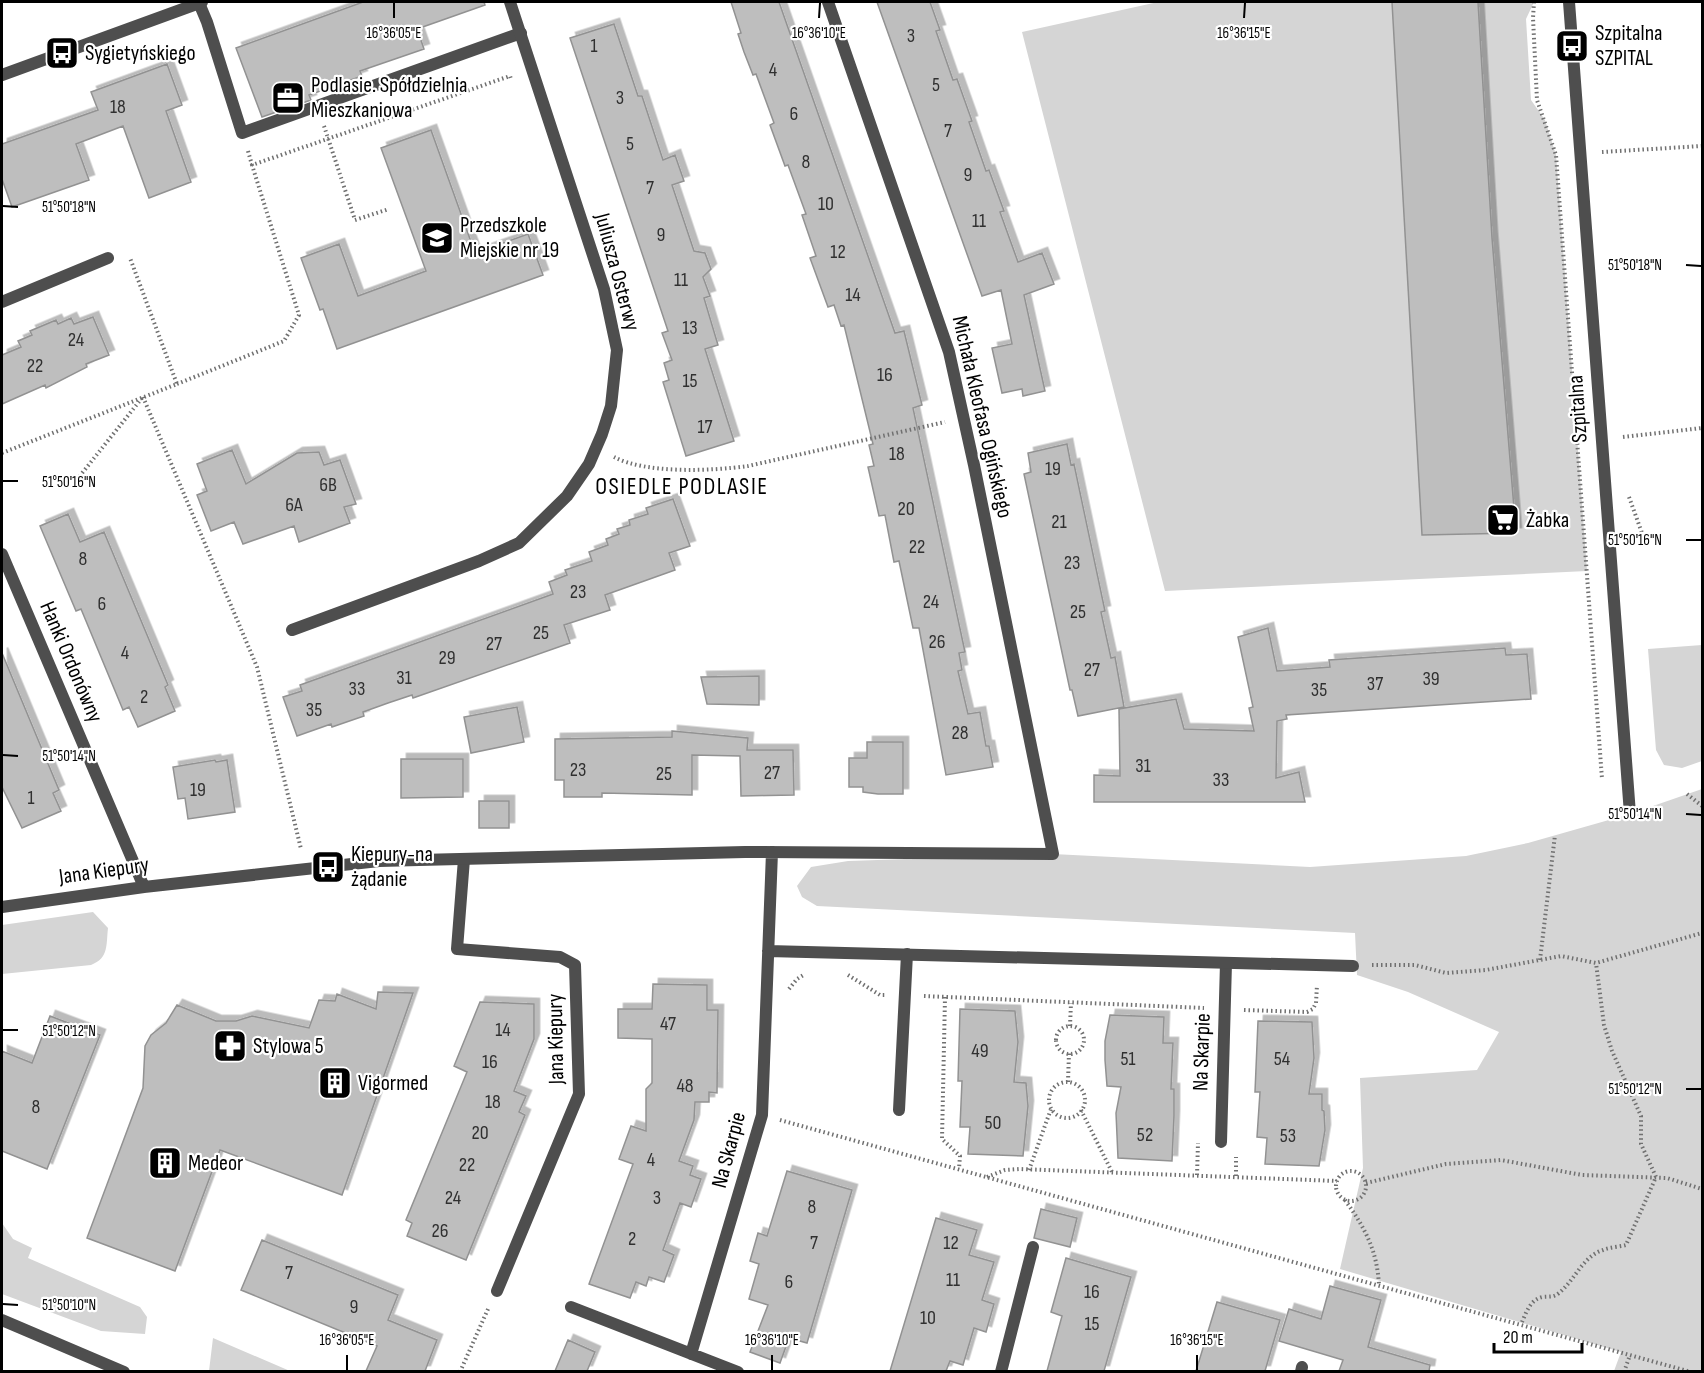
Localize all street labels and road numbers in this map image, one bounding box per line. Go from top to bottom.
street label: Juliusza Osterwy [588,209,646,334]
street label: Michała Kleofasa Ogińskiego [946,313,1018,521]
street label: Szpitalna [1562,374,1594,444]
street label: Hanki Ordonówny [33,597,109,727]
street label: Jana Kiepury [56,851,151,891]
street label: Jana Kiepury [542,993,570,1086]
street label: Na Skarpie [1187,1013,1217,1091]
street label: Na Skarpie [706,1109,752,1191]

